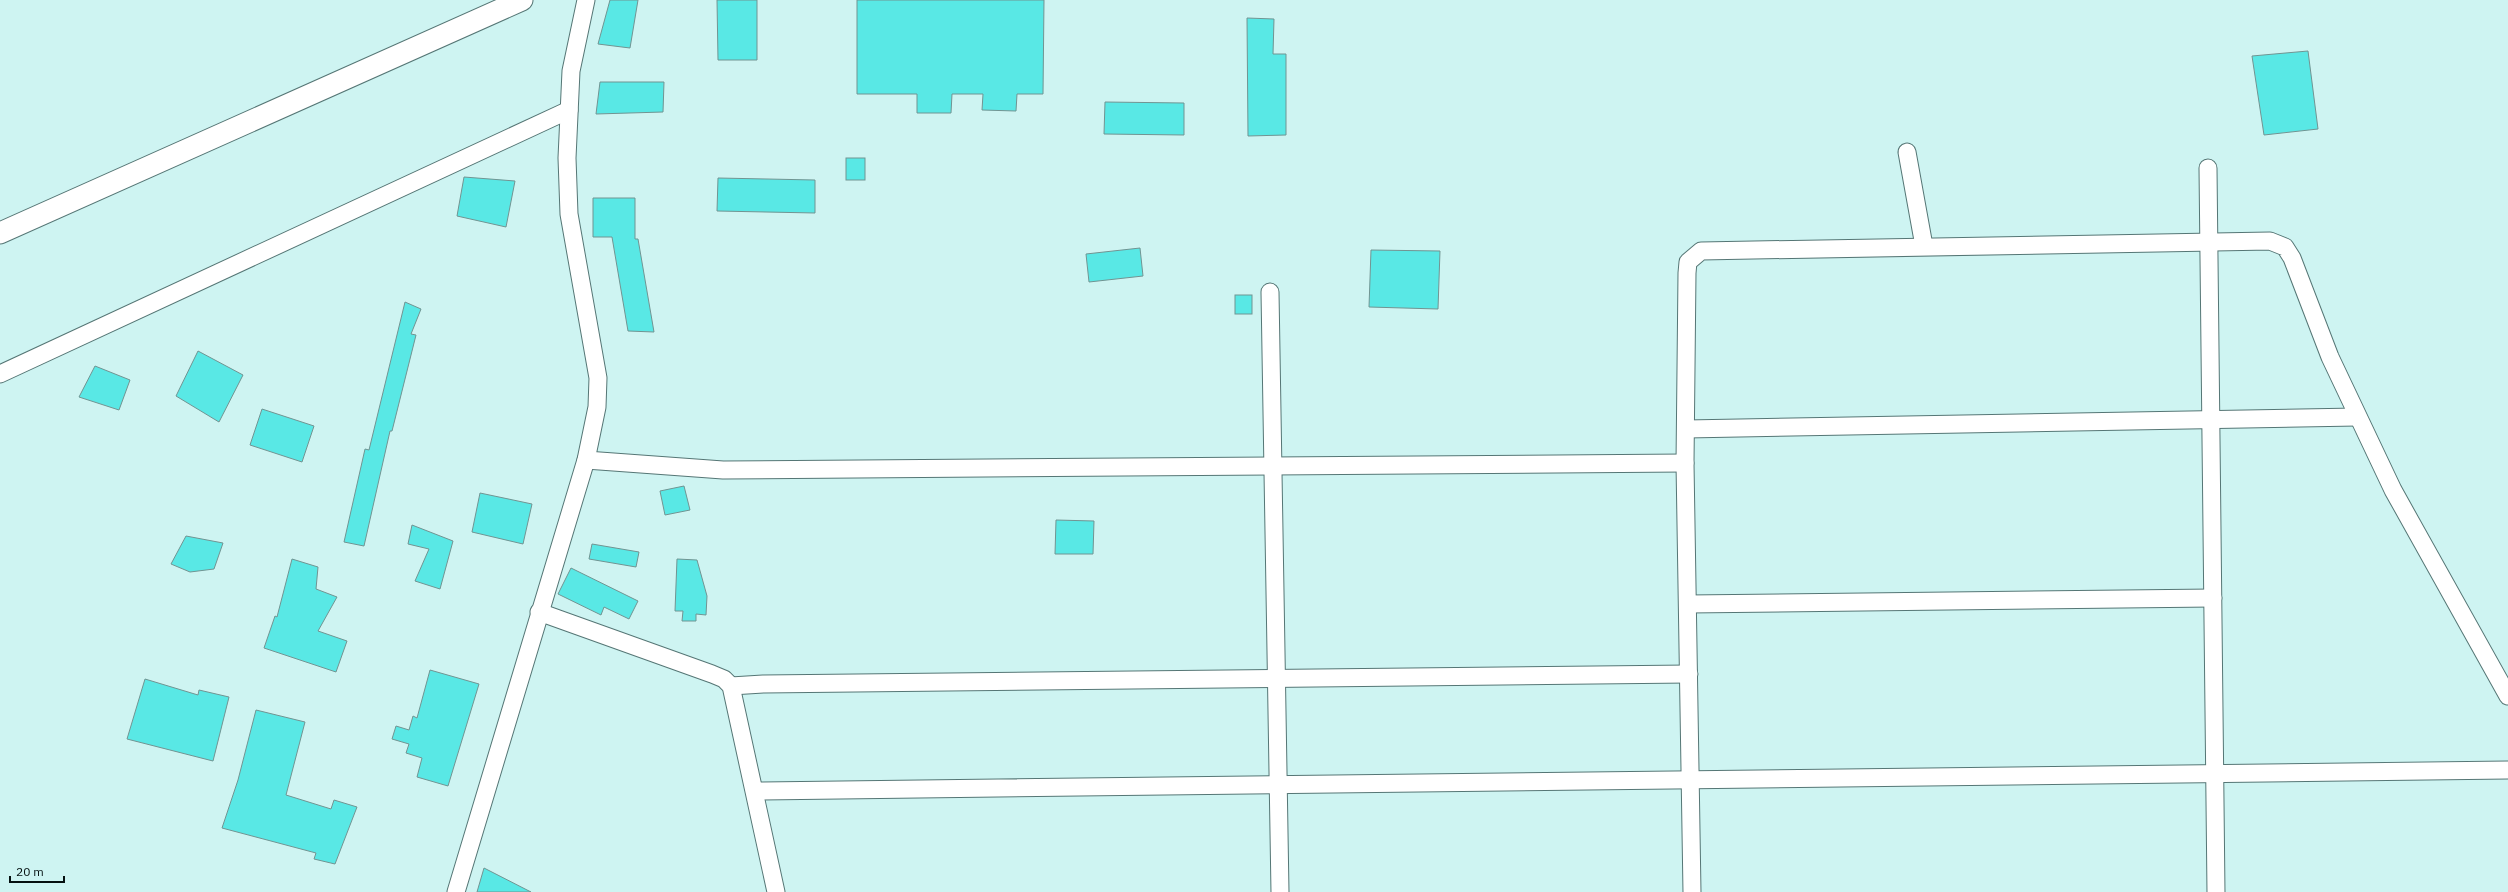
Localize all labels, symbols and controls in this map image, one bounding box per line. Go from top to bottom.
scale bar [10,858,64,884]
text: 20 m [16,864,44,879]

